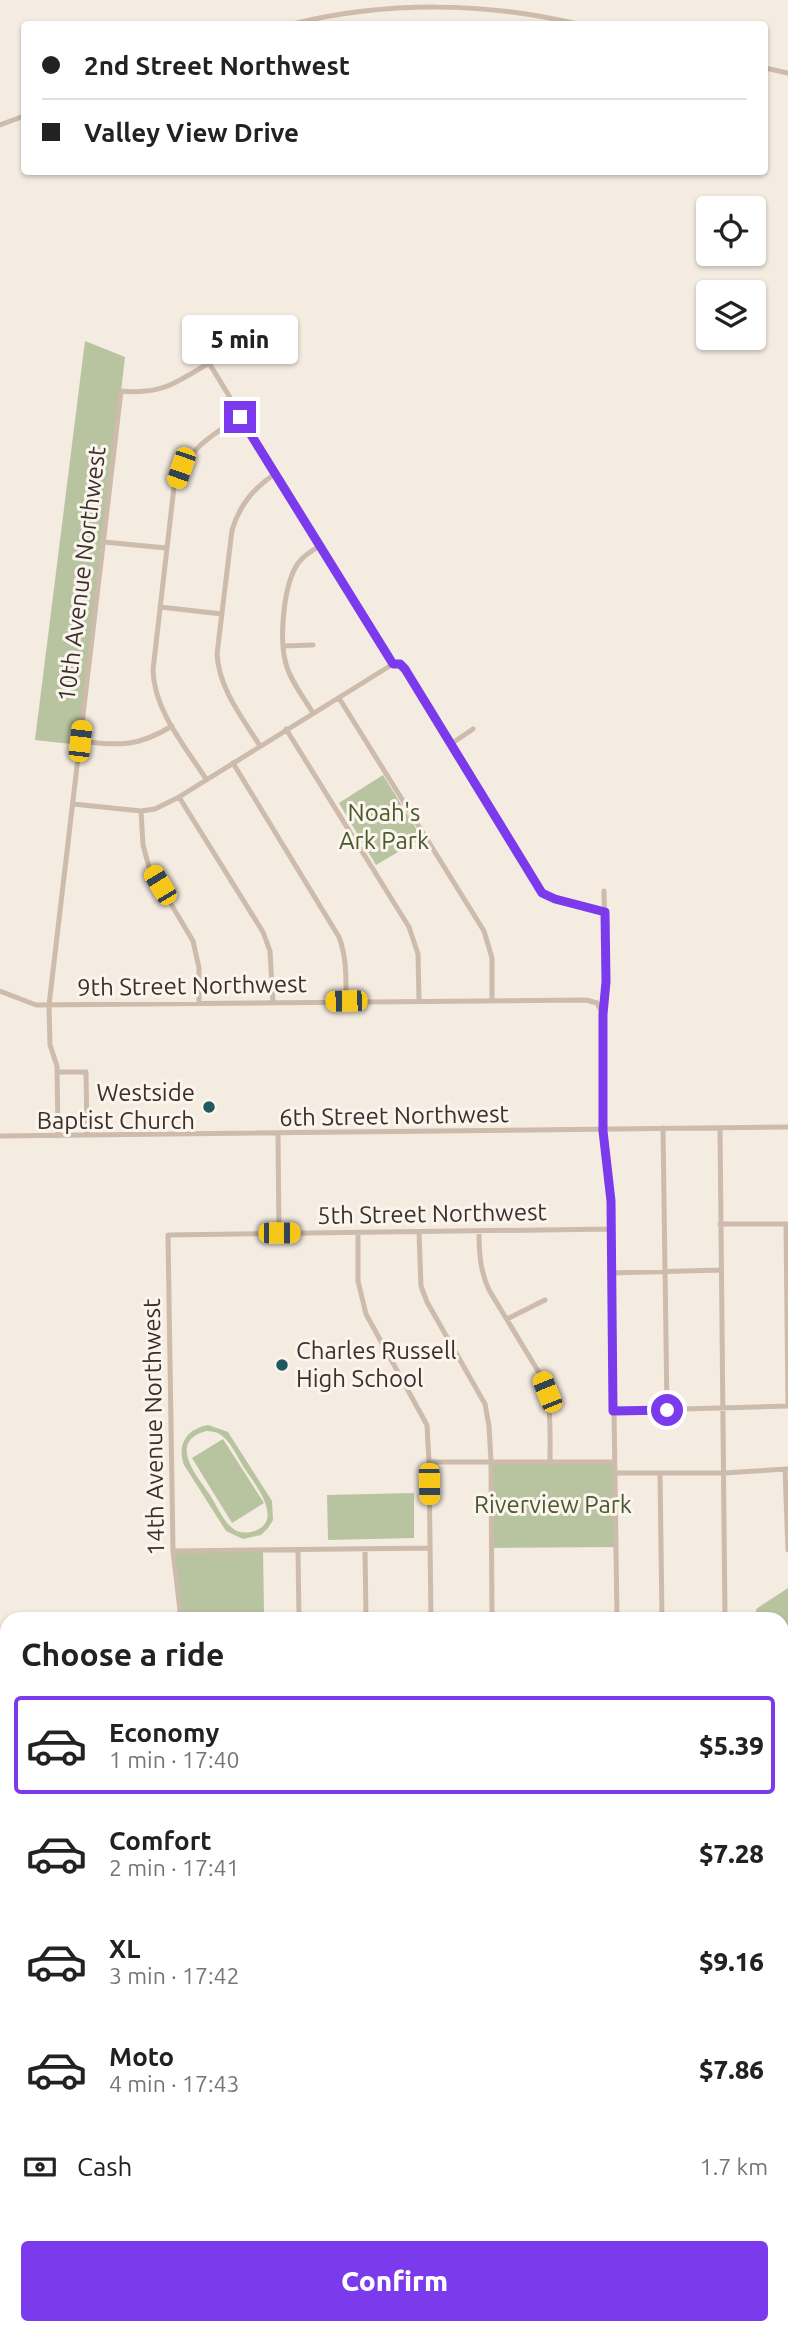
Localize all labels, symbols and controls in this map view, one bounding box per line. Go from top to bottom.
text: 2nd Street Northwest [84,51,350,80]
text: Valley View Drive [84,118,299,147]
map controls [696,196,766,350]
button: locate [696,196,766,266]
button: layers [696,280,766,350]
callout: 5 min [182,316,298,364]
text: 5 min [211,327,269,352]
route end [224,401,256,433]
street label: 10th Avenue Northwest [52,444,111,703]
car [165,445,198,491]
car [68,719,93,763]
park label: Noah's Ark Park [339,799,429,854]
car [141,862,180,908]
street label: 9th Street Northwest [77,970,308,1001]
car [325,990,368,1012]
place label: Westside Baptist Church [37,1079,195,1134]
marker: Westside Baptist Church [201,1099,217,1115]
street label: 6th Street Northwest [279,1100,510,1131]
street label: 5th Street Northwest [317,1198,548,1229]
car [259,1223,301,1244]
street label: 14th Avenue Northwest [138,1298,169,1556]
place label: Charles Russell High School [296,1337,457,1392]
marker: Charles Russell High School [274,1357,290,1373]
car [530,1369,565,1415]
route start [651,1394,683,1426]
car [419,1463,440,1505]
park label: Riverview Park [474,1491,632,1518]
text: Choose a ride [21,1636,224,1672]
icon: car [25,1714,88,1777]
text: Economy [109,1718,219,1747]
text: $5.39 [699,1731,764,1760]
text: 1 min · 17:40 [109,1747,240,1772]
icon: car [25,1822,88,1885]
text: Comfort [109,1826,212,1855]
text: $7.28 [699,1839,764,1868]
text: 2 min · 17:41 [109,1855,240,1880]
icon: car [25,1930,88,1993]
text: XL [109,1934,140,1963]
text: $9.16 [699,1947,764,1976]
text: 3 min · 17:42 [109,1963,240,1988]
icon: car [25,2038,88,2101]
text: Moto [109,2042,174,2071]
text: $7.86 [699,2055,764,2084]
text: 4 min · 17:43 [109,2071,240,2096]
icon: cash [21,2148,59,2186]
text: Cash [77,2152,132,2181]
text: 1.7 km [700,2154,768,2179]
button: Confirm [21,2241,768,2321]

